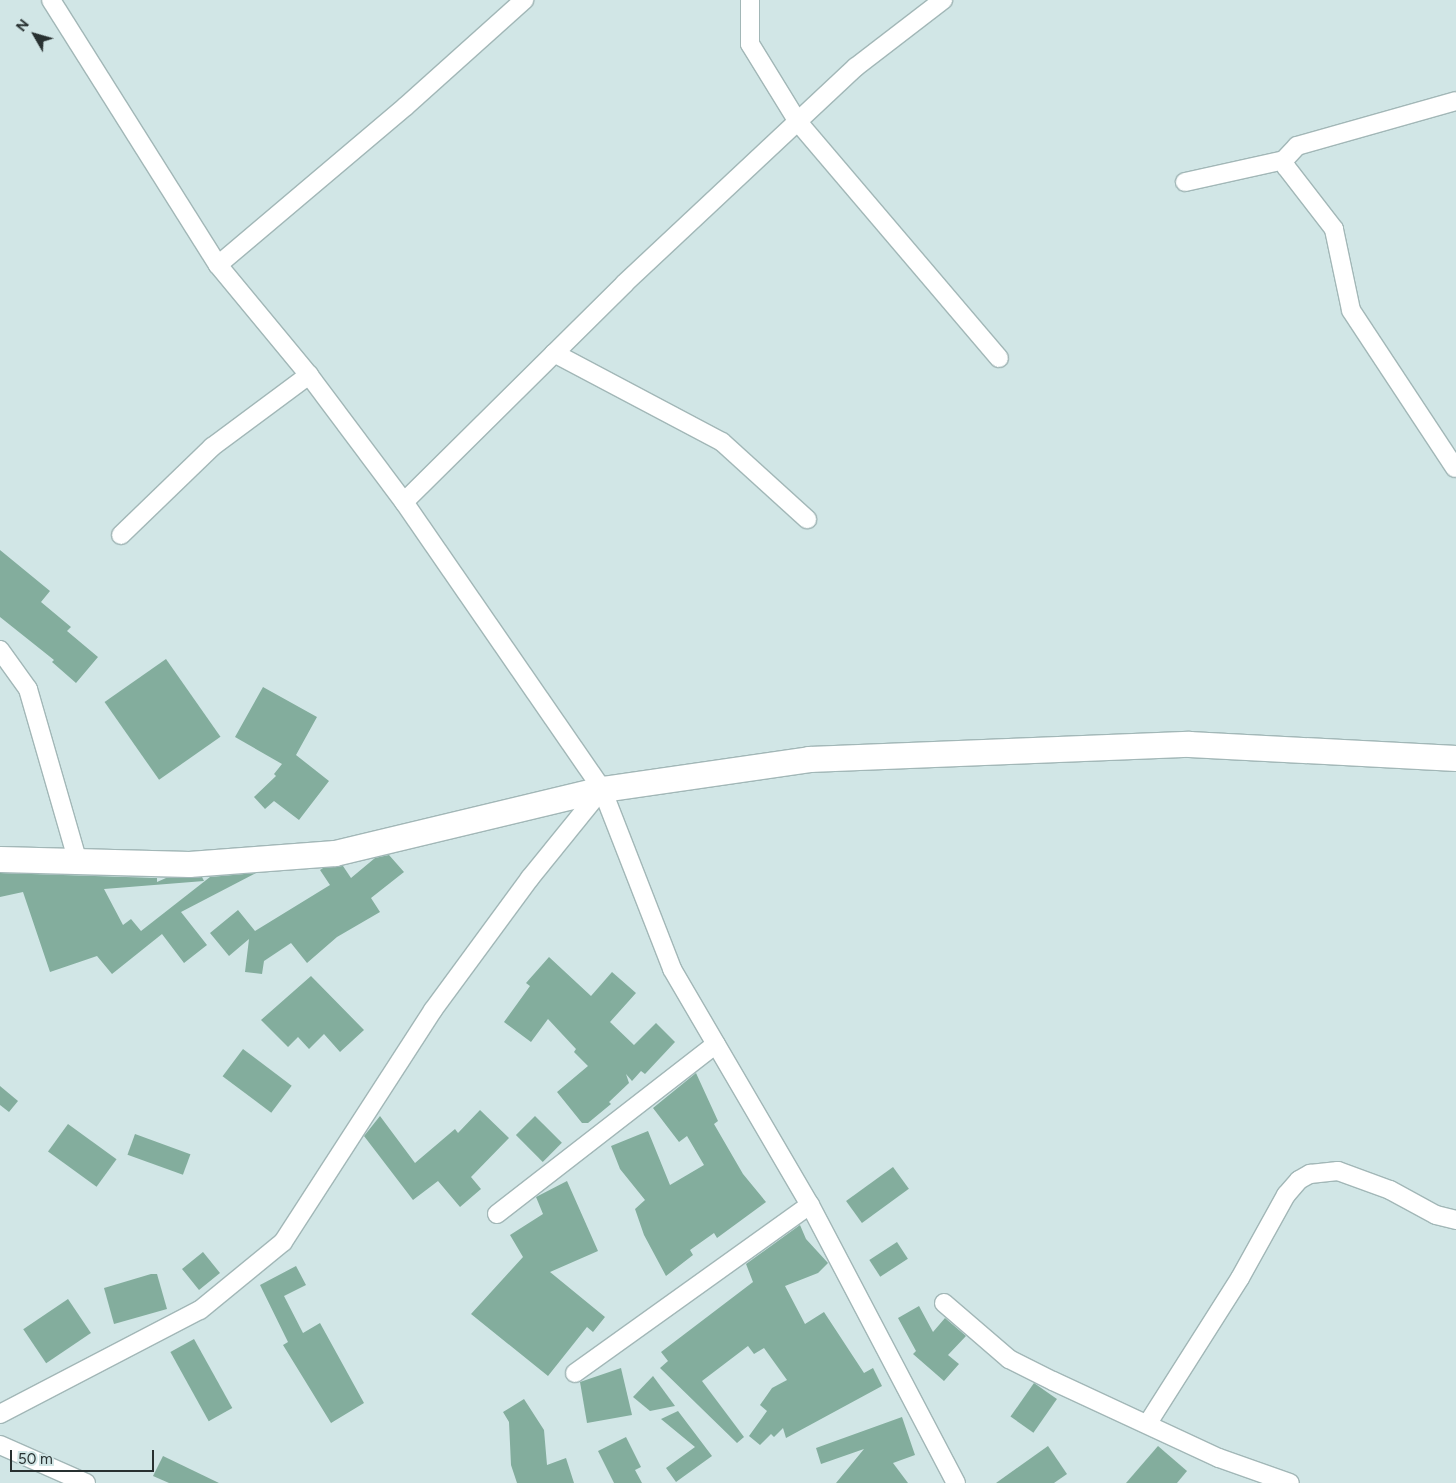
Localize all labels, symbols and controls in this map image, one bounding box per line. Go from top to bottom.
north arrow [10,10,60,60]
text: N [13,16,33,35]
scale bar [12,1440,156,1472]
text: 50 m [18,1450,53,1468]

